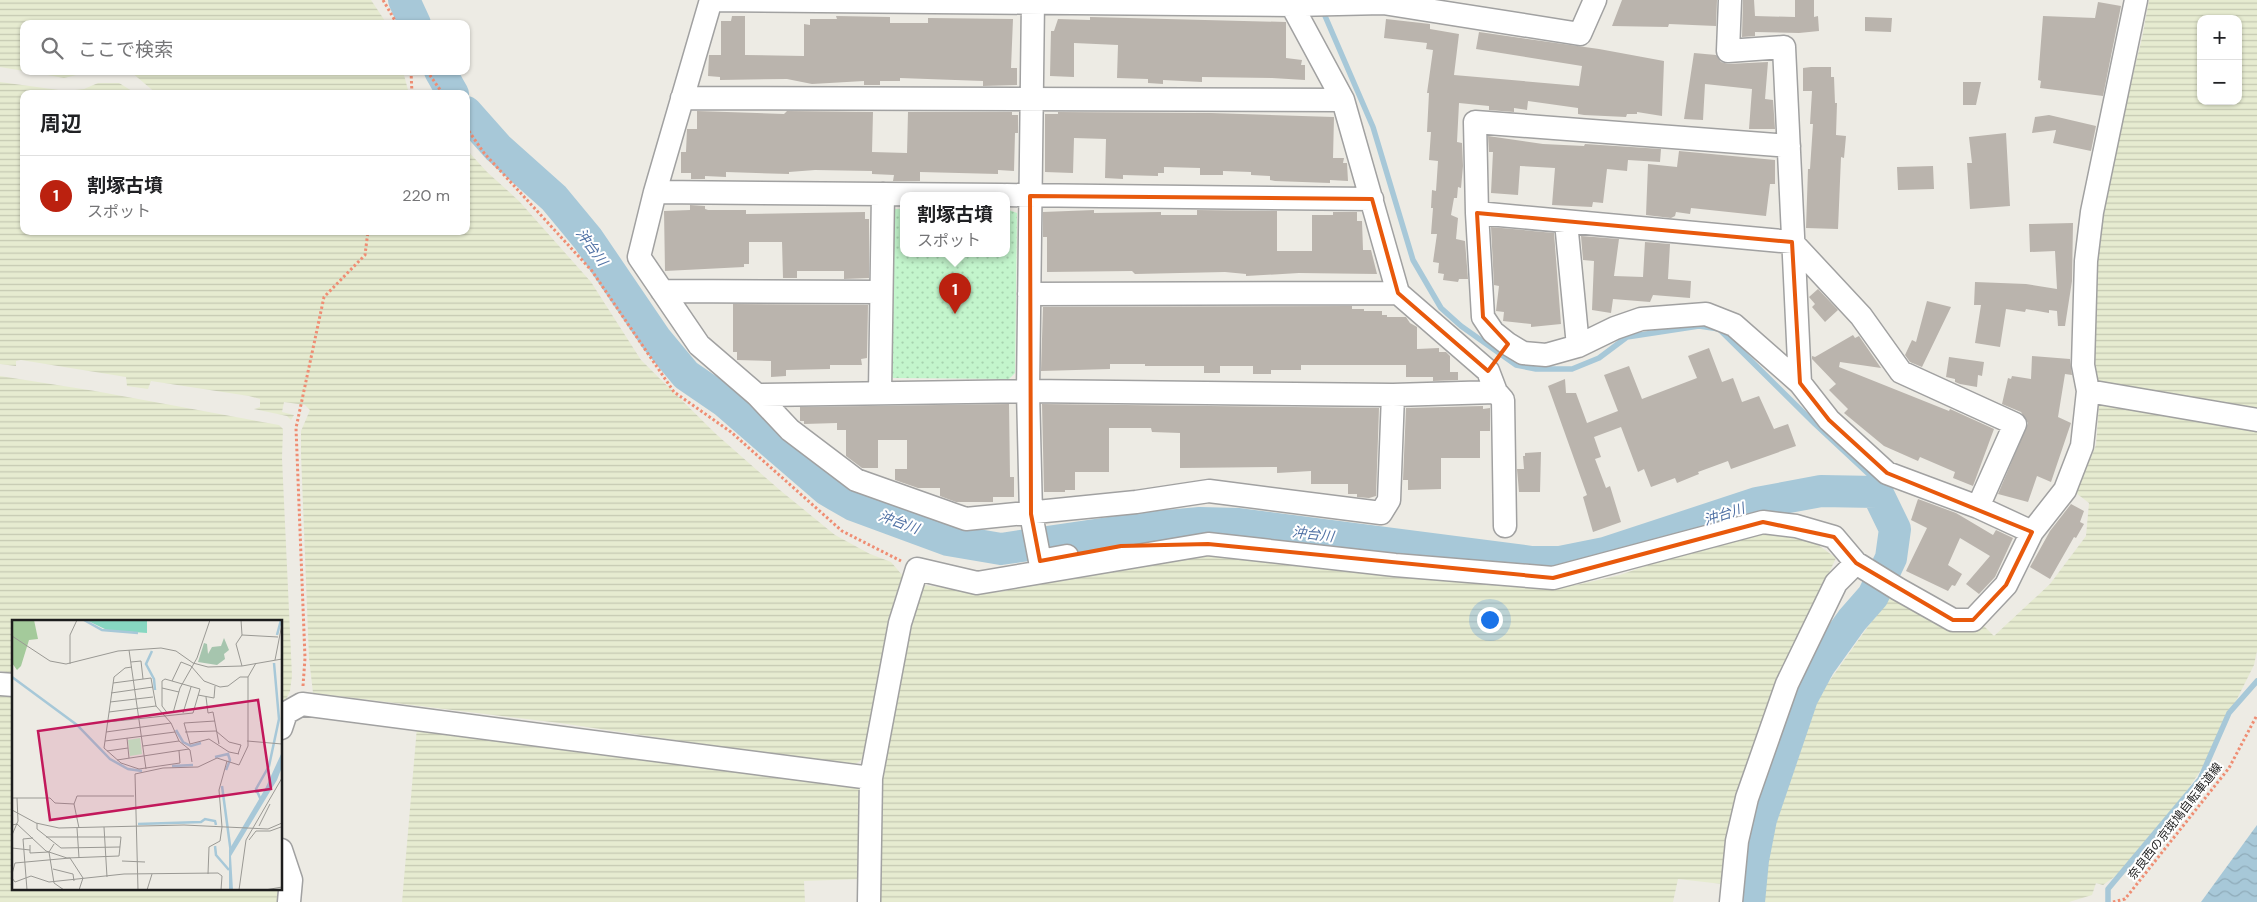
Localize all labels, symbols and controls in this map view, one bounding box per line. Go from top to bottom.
map controls [2197,15,2242,105]
button: + [2197,15,2242,60]
search box [20,20,470,75]
icon: search [38,34,66,62]
text: ここで検索 [78,37,173,62]
button: − [2197,60,2242,105]
text: 周辺 [40,110,82,138]
text: 割塚古墳 [87,173,163,198]
text: 1 [53,185,59,206]
text: 220 m [402,185,450,206]
popup [900,192,1010,257]
text: スポット [87,201,151,222]
text: 割塚古墳 [917,202,993,227]
water label: 沖台川 [572,225,613,271]
text: スポット [917,230,981,251]
pin: 1 [939,273,971,314]
water label: 沖台川 [1701,498,1749,529]
water label: 沖台川 [876,506,924,538]
water label: 沖台川 [1291,523,1337,546]
your location [1477,607,1503,633]
inset map [12,620,282,890]
street label: 奈良西の京斑鳩自転車道線 [2124,759,2226,883]

